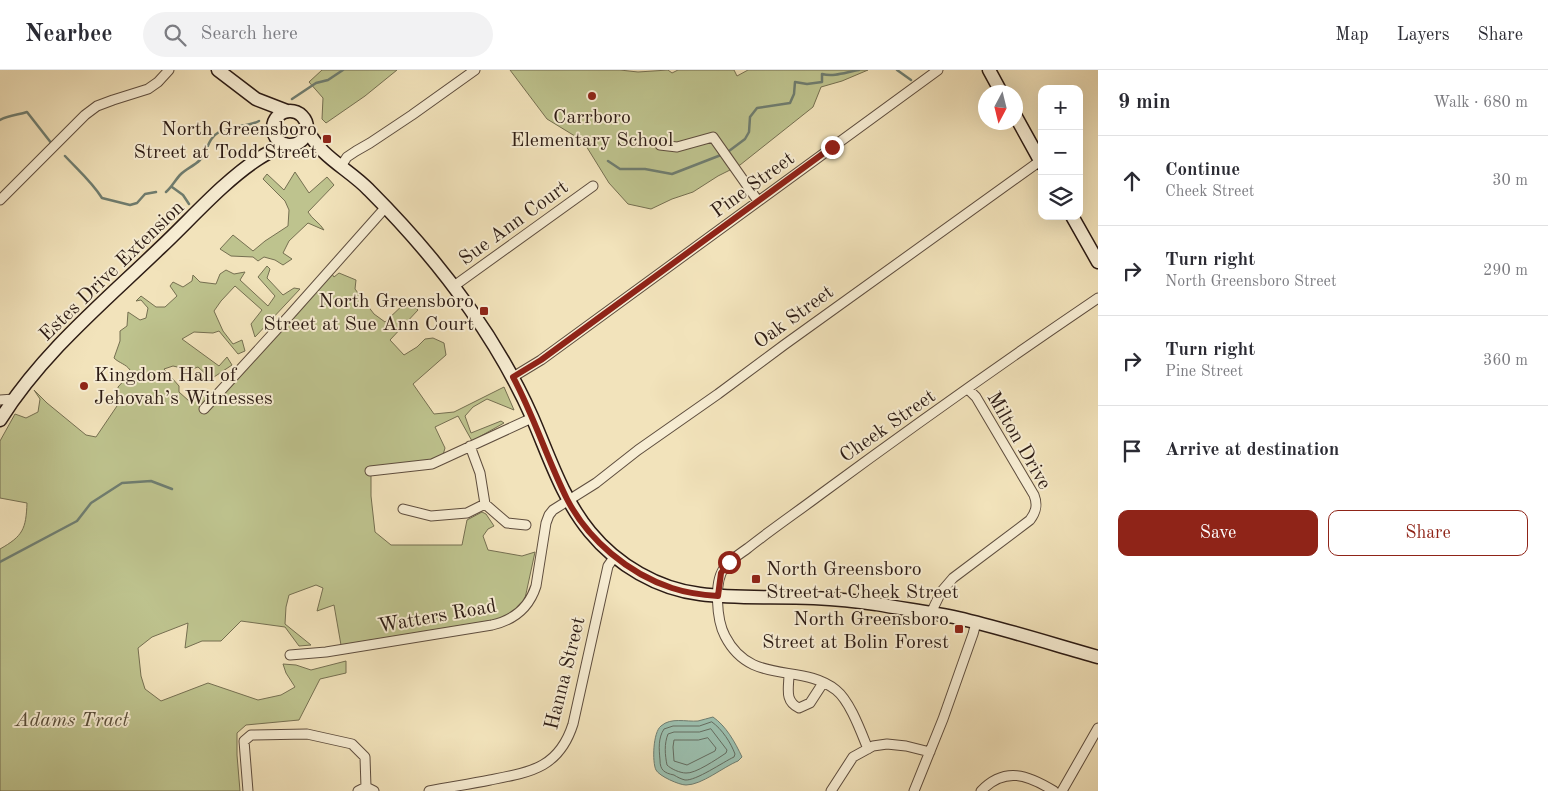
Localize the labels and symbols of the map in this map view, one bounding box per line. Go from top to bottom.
north arrow [978,85,1023,130]
marker: Carrboro Elementary School [586,90,598,102]
place label: Carrboro Elementary School [511,108,673,151]
place label: North Greensboro Street at Todd Street [134,120,317,163]
marker: North Greensboro Street at Todd Street [321,133,333,145]
route end [821,136,844,159]
street label: Pine Street [708,149,799,222]
street label: Sue Ann Court [456,177,572,270]
street label: Estes Drive Extension [36,197,189,346]
street label: Oak Street [751,282,838,353]
place label: North Greensboro Street at Sue Ann Court [263,292,474,335]
marker: North Greensboro Street at Sue Ann Court [478,305,490,317]
place label: Kingdom Hall of Jehovah’s Witnesses [94,366,273,409]
marker: Kingdom Hall of Jehovah’s Witnesses [78,380,90,392]
street label: Cheek Street [837,386,940,467]
street label: Milton Drive [982,389,1054,493]
route start [718,551,741,574]
place label: North Greensboro Street at Cheek Street [766,560,959,603]
marker: North Greensboro Street at Cheek Street [750,573,762,585]
street label: Watters Road [377,597,498,637]
place label: North Greensboro Street at Bolin Forest [762,610,949,653]
street label: Hanna Street [542,615,590,732]
marker: North Greensboro Street at Bolin Forest [953,623,965,635]
park label: Adams Tract [14,711,130,731]

